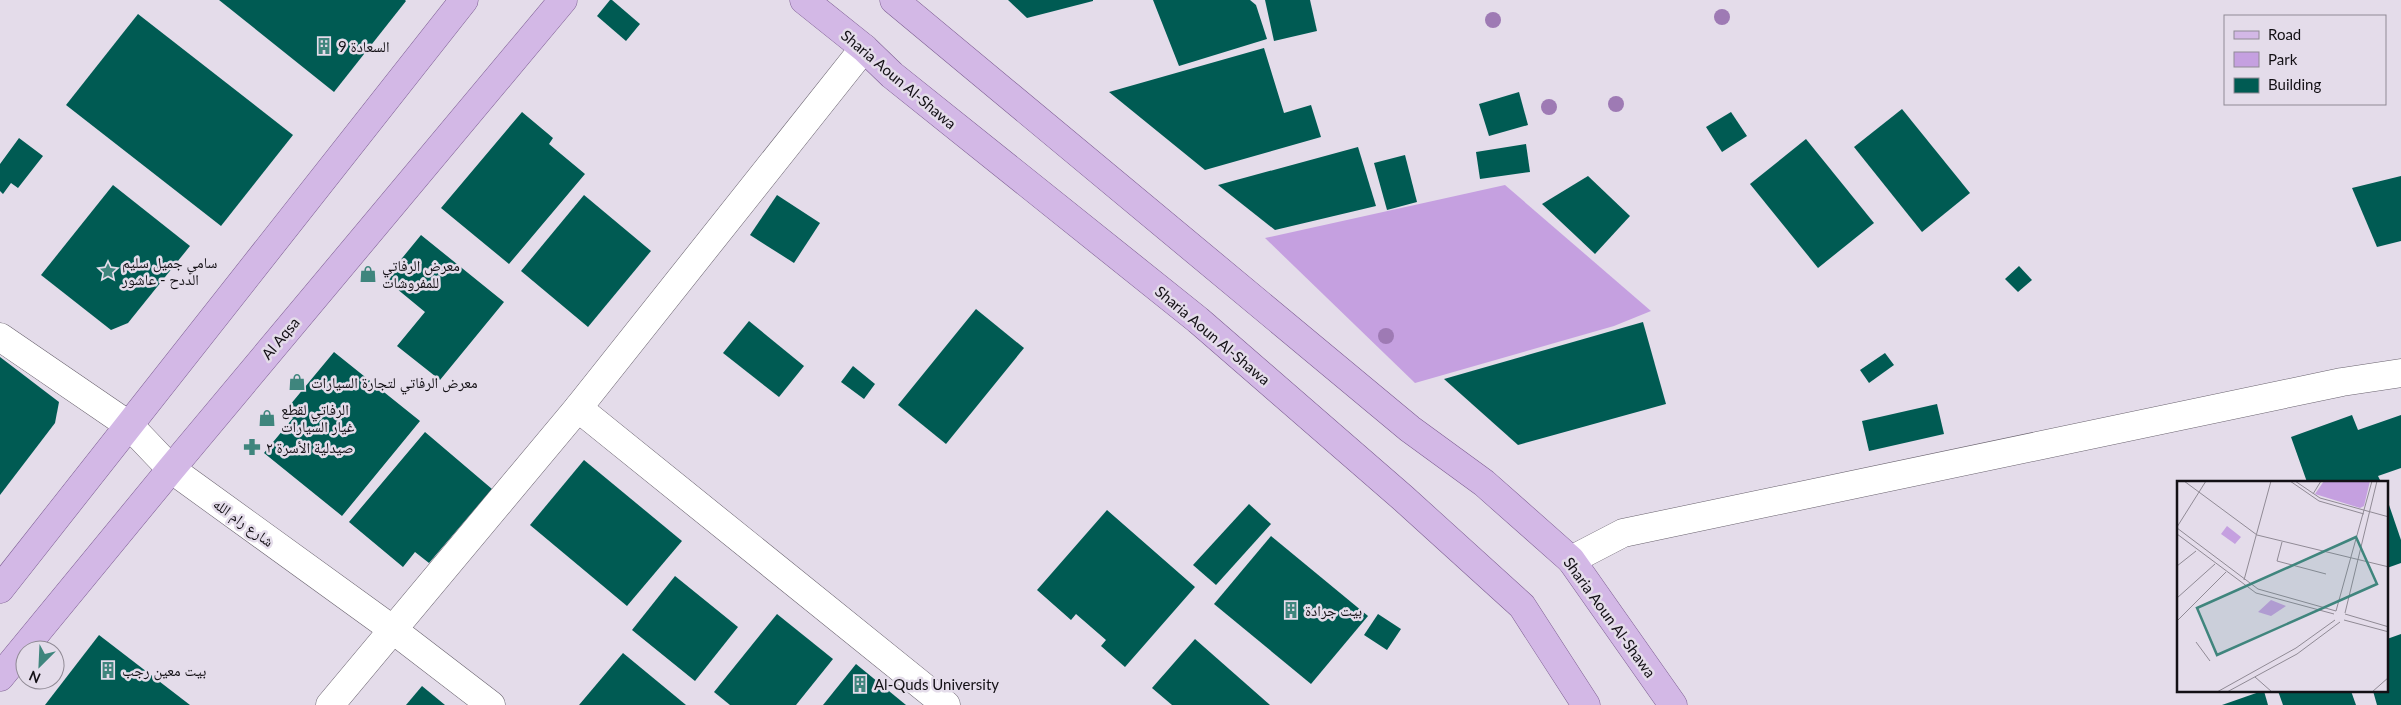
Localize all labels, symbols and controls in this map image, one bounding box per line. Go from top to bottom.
legend [2224,15,2386,105]
text: Road [2268,25,2301,43]
street label: Sharia Aoun Al-Shawa [838,26,960,132]
building icon: السعادة 9 [314,36,334,56]
place label: السعادة 9 [338,37,390,55]
text: Park [2268,50,2298,68]
text: Building [2268,75,2321,93]
place label: سامي جميل سليم الددح - عاشور [121,253,217,290]
place label: معرض الرفاتي للمفروشات [382,256,460,292]
place icon: سامي جميل سليم الددح - عاشور [98,261,118,281]
shop icon: معرض الرفاتي للمفروشات [358,264,378,284]
street label: Sharia Aoun Al-Shawa [1152,282,1274,388]
street label: Al Aqsa [257,313,303,363]
shop icon: معرض الرفاتي لتجارة السيارات [287,372,307,392]
place label: معرض الرفاتي لتجارة السيارات [311,373,478,395]
place label: الرفاتي لقطع غيار السيارات [281,400,355,436]
shop icon: الرفاتي لقطع غيار السيارات [257,408,277,428]
pharmacy icon: صيدلية الأسرة ٢ [242,437,262,457]
place label: صيدلية الأسرة ٢ [266,438,353,457]
inset map [2177,481,2388,692]
street label: شارع رام الله [209,494,278,552]
street label: Sharia Aoun Al-Shawa [1560,553,1660,681]
building icon: بيت جرادة [1281,600,1301,620]
place label: بيت جرادة [1305,601,1362,620]
north arrow [15,640,65,690]
building icon: بيت معين رجب [98,660,118,680]
place label: بيت معين رجب [122,661,206,681]
text: N [26,667,43,687]
building icon: Al-Quds University [850,674,870,694]
place label: Al-Quds University [874,675,999,693]

